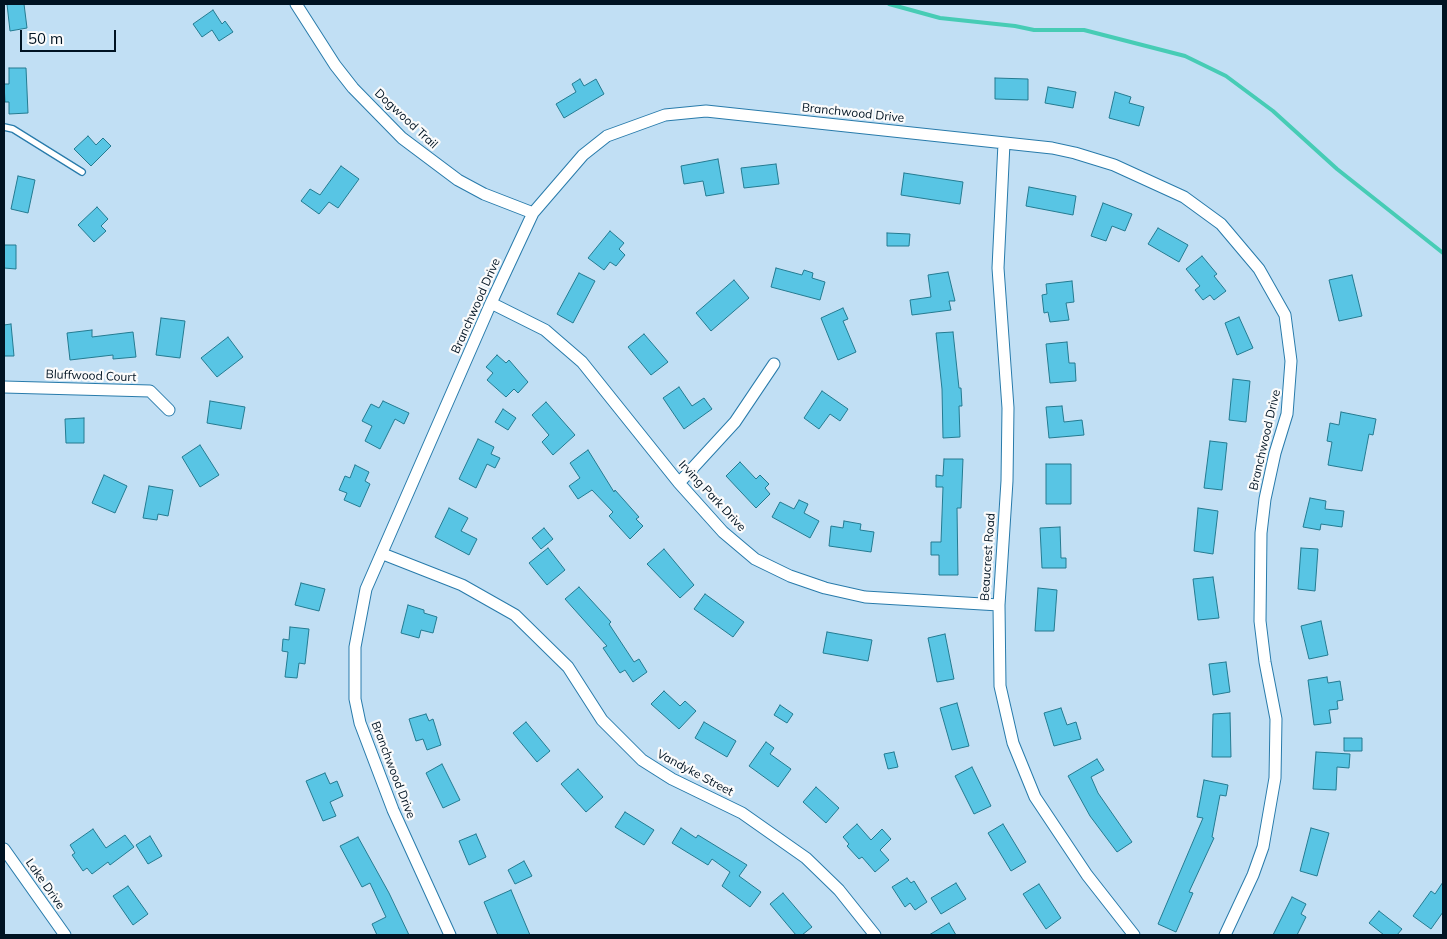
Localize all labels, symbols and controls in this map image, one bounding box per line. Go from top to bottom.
scale bar [22,20,119,52]
text: 50 m [28,29,63,48]
street label: Dogwood Trail [371,86,441,152]
street label: Branchwood Drive [801,100,905,126]
street label: Branchwood Drive [448,256,504,356]
street label: Bluffwood Court [45,367,137,385]
street label: Branchwood Drive [1246,388,1284,492]
street label: Irving Park Drive [675,458,749,534]
street label: Beaucrest Road [978,513,998,601]
street label: Branchwood Drive [368,719,418,821]
street label: Vandyke Street [654,747,736,799]
street label: Lake Drive [22,856,68,912]

